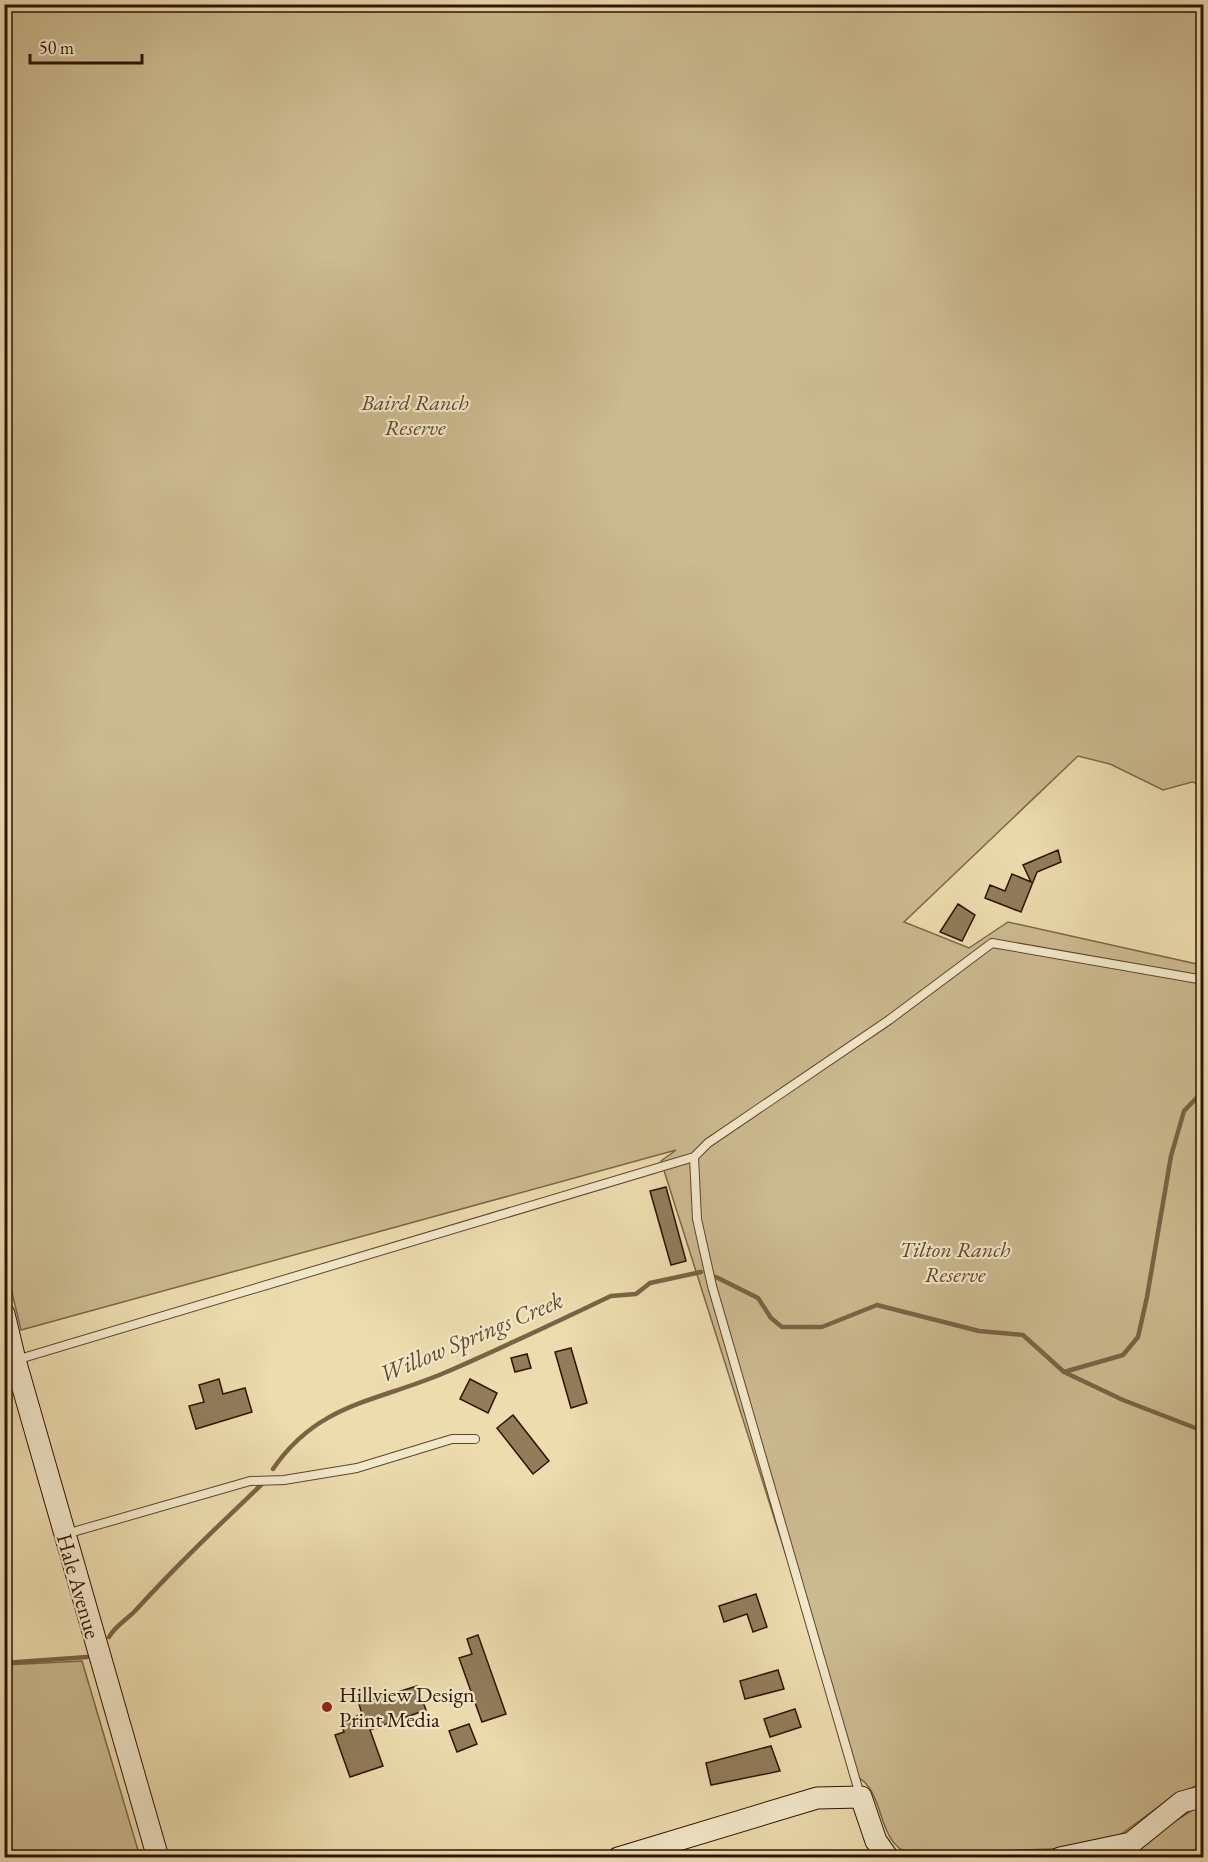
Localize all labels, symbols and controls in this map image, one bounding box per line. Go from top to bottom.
scale bar [30,27,142,65]
text: 50 m [39,36,74,59]
park label: Baird Ranch Reserve [360,388,469,442]
park label: Tilton Ranch Reserve [900,1235,1011,1289]
water label: Willow Springs Creek [374,1284,567,1389]
street label: Hale Avenue [50,1530,107,1642]
place label: Hillview Design Print Media [339,1680,475,1734]
marker: Hillview Design Print Media [320,1700,334,1714]

